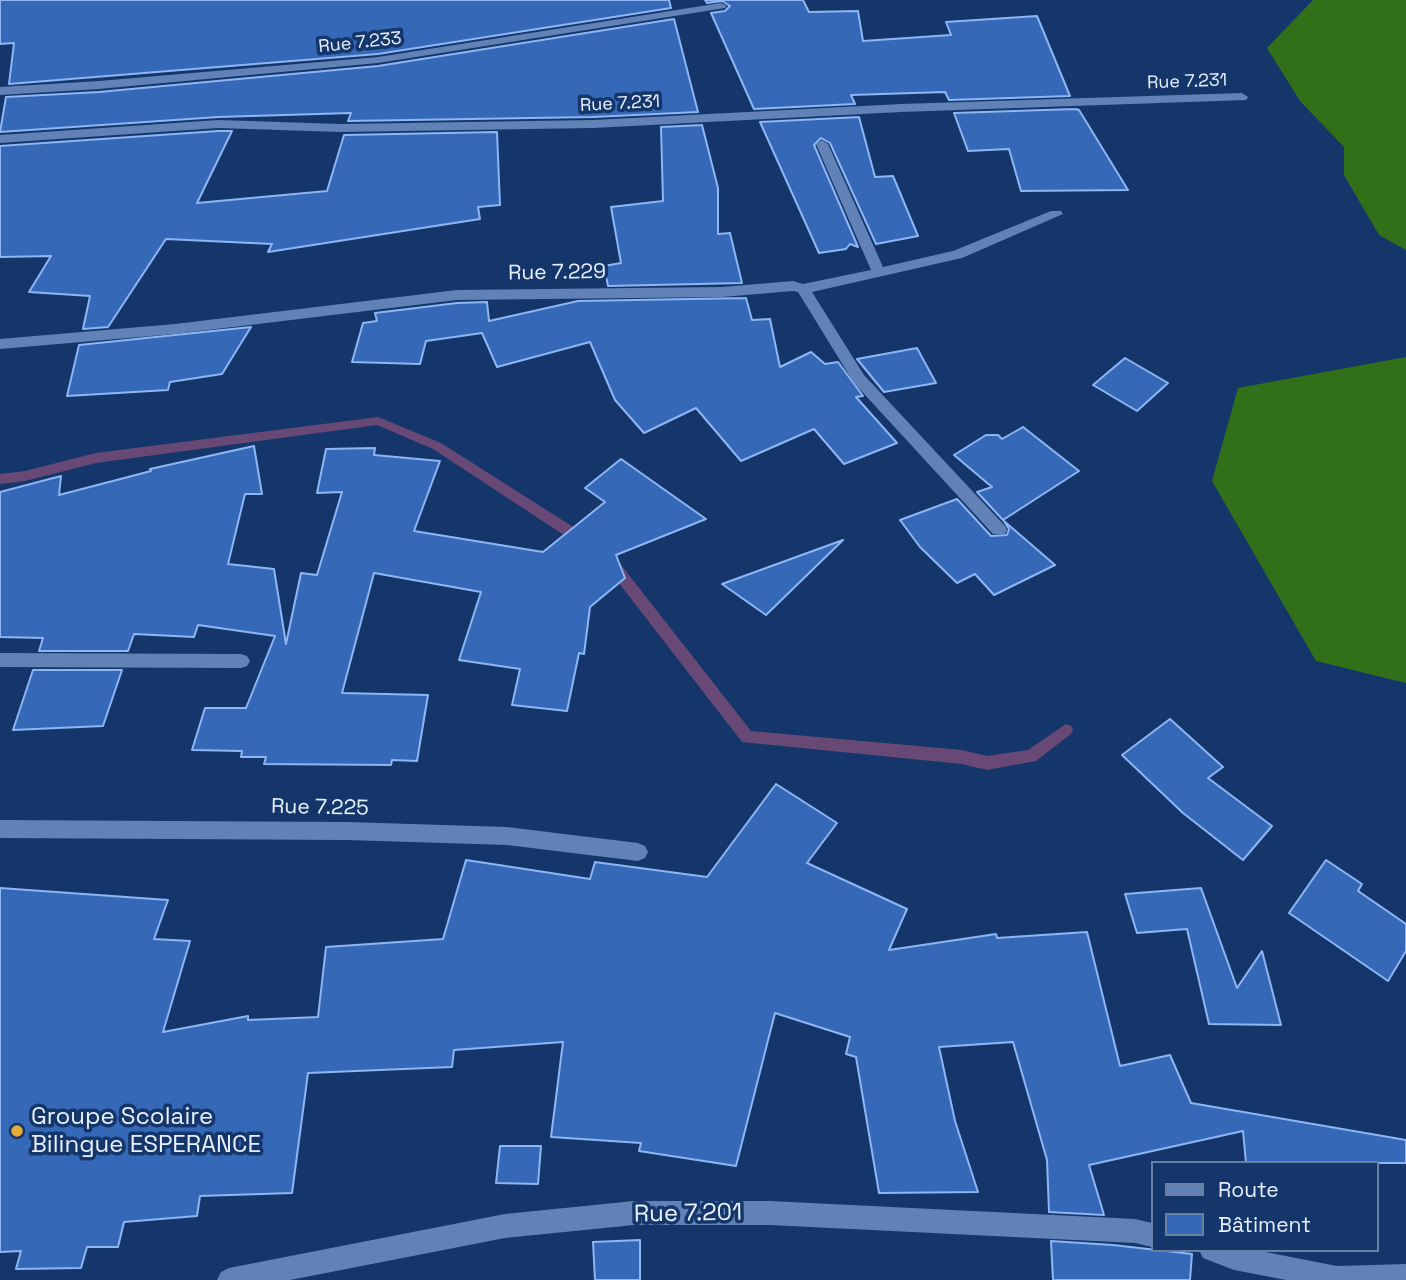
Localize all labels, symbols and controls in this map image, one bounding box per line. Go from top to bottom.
street label: Rue 7.233 [317,28,403,58]
street label: Rue 7.231 [1147,70,1227,94]
street label: Rue 7.231 [579,91,661,117]
street label: Rue 7.229 [508,260,606,286]
street label: Rue 7.225 [271,795,369,821]
place label: Groupe Scolaire Bilingue ESPERANCE [31,1103,261,1159]
marker: Groupe Scolaire Bilingue ESPERANCE [9,1123,25,1139]
legend [1150,1161,1378,1252]
text: Route [1218,1176,1279,1203]
street label: Rue 7.201 [634,1199,742,1229]
text: Bâtiment [1218,1211,1311,1238]

